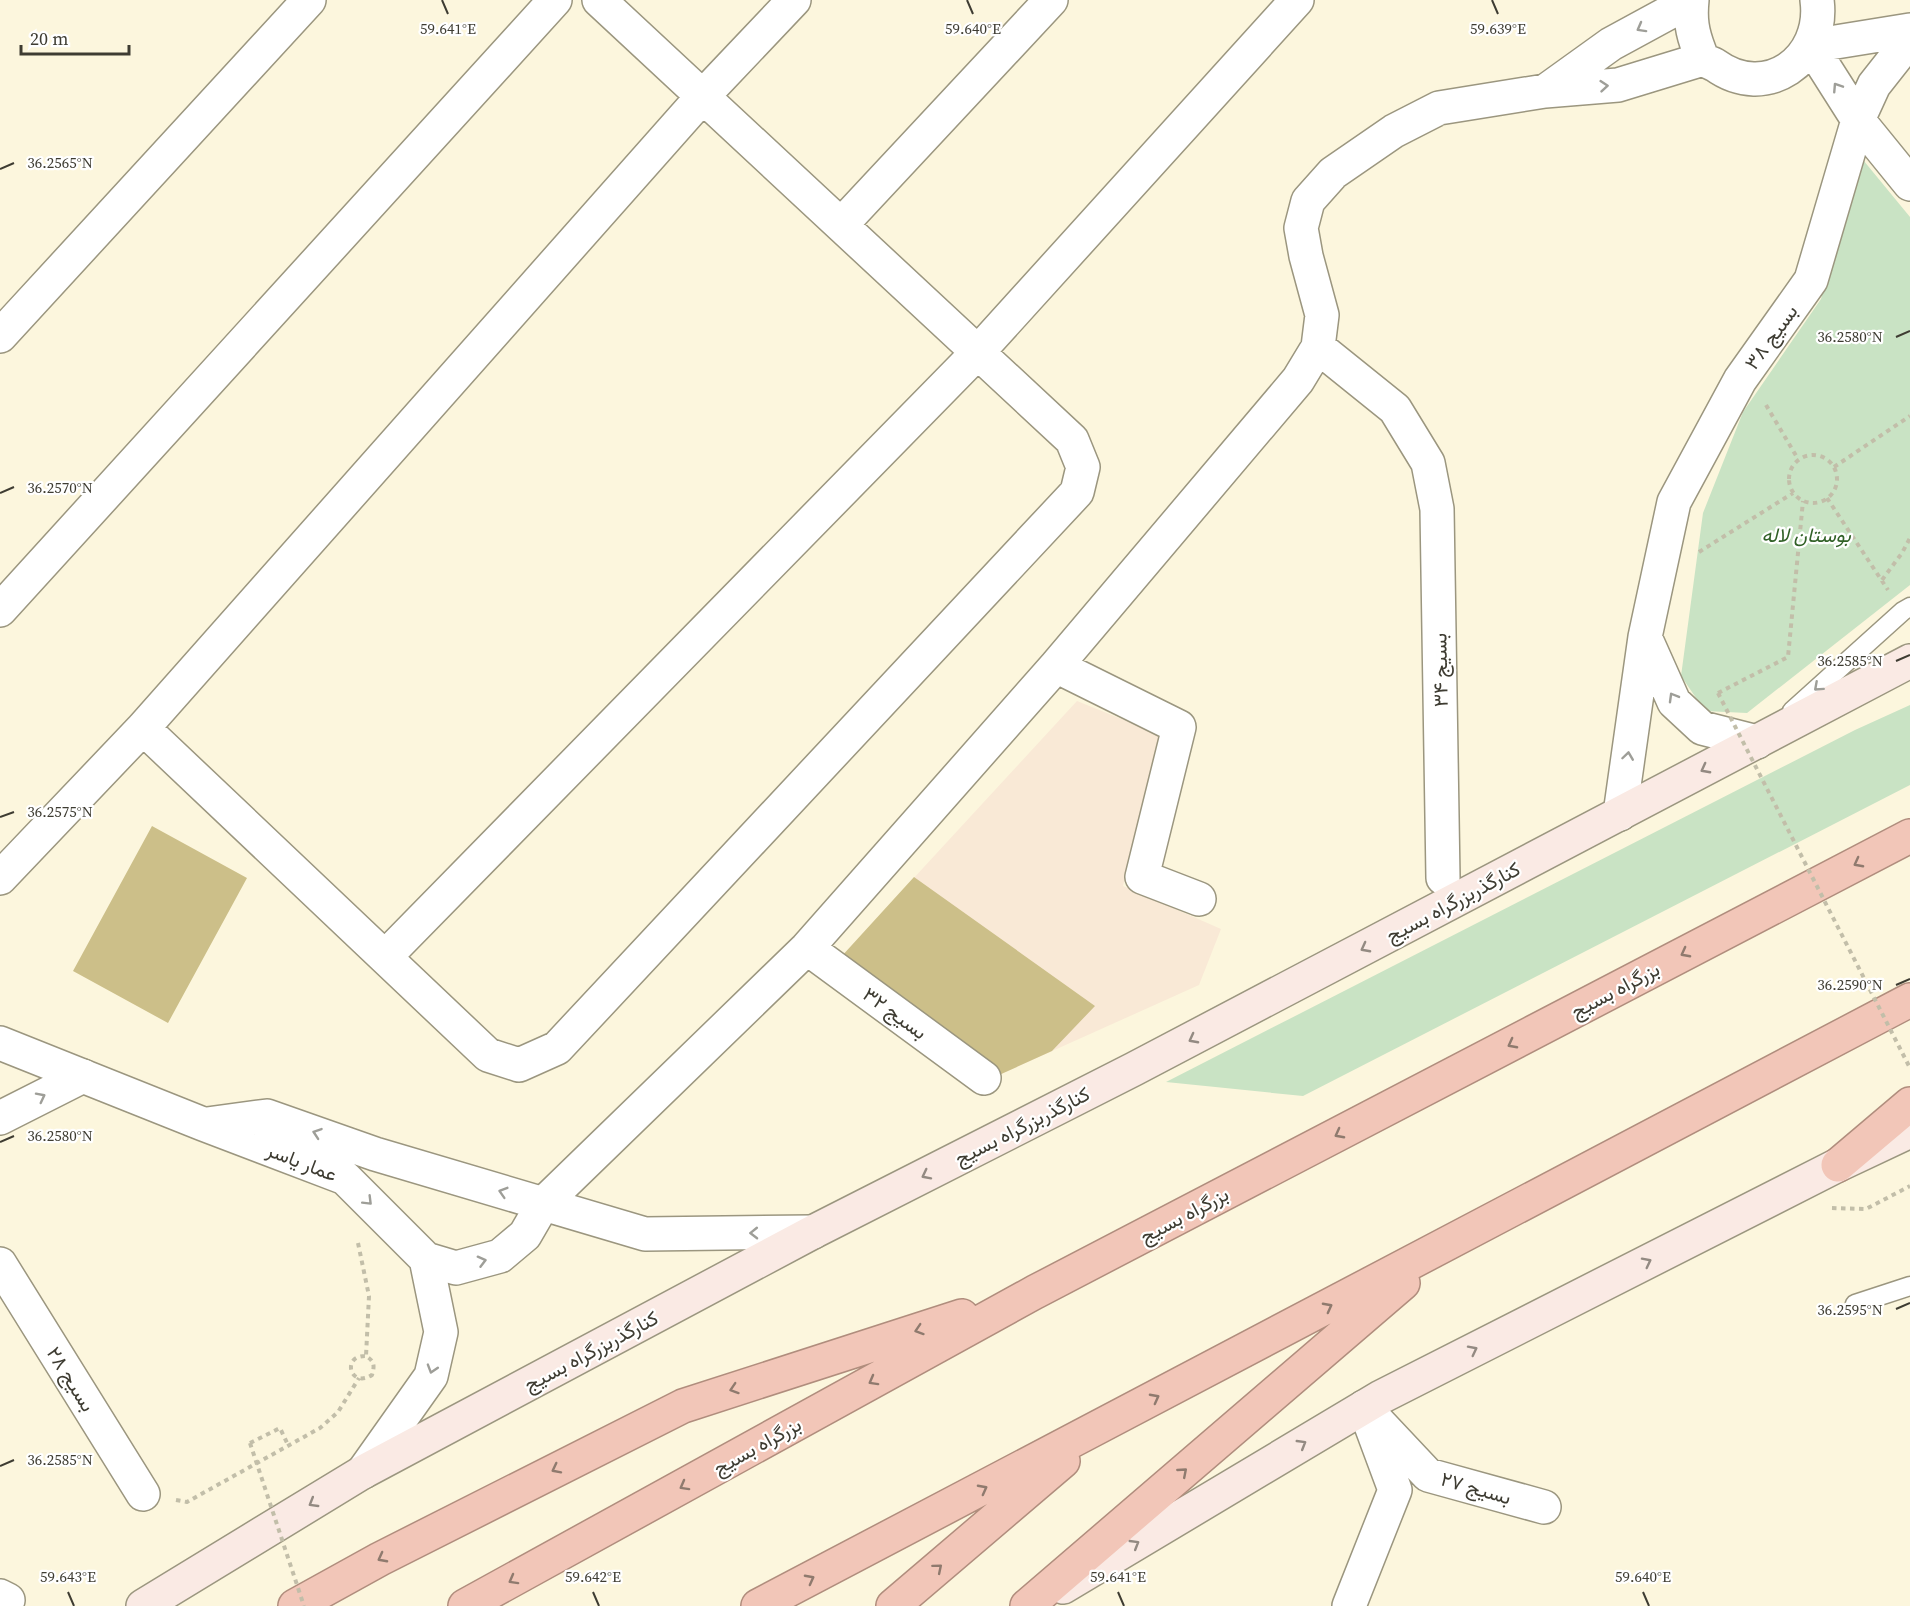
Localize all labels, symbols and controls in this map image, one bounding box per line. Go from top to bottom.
scale bar [21,18,129,56]
text: 59.641°E [420,18,476,39]
text: 59.640°E [945,18,1001,39]
text: 59.639°E [1470,18,1526,39]
one-way arrow [1636,21,1647,32]
text: 20 m [30,26,68,51]
one-way arrow [1599,80,1608,93]
one-way arrow [1833,83,1845,93]
text: 36.2565°N [27,152,93,173]
street label: بسیج ۳۸ [1738,299,1804,375]
text: 36.2580°N [1817,326,1883,347]
text: 36.2570°N [27,477,93,498]
park label: بوستان لاله [1761,521,1852,549]
street label: بسیج ۳۴ [1425,633,1455,707]
text: 36.2585°N [1817,650,1883,671]
one-way arrow [1815,680,1825,691]
one-way arrow [1668,693,1680,703]
one-way arrow [1622,751,1634,760]
one-way arrow [1701,762,1712,773]
text: 36.2575°N [27,801,93,822]
street label: کنارگذربزرگراه بسیج [1381,855,1525,949]
one-way arrow [1853,856,1864,868]
one-way arrow [1361,941,1372,952]
one-way arrow [1681,946,1692,958]
street label: بزرگراه بسیج [1566,955,1664,1025]
text: 36.2590°N [1817,974,1883,995]
street label: بسیج ۳۲ [857,980,933,1046]
one-way arrow [1188,1031,1199,1043]
one-way arrow [1508,1036,1519,1048]
street label: کنارگذربزرگراه بسیج [949,1080,1095,1172]
one-way arrow [35,1093,46,1104]
text: 36.2580°N [27,1125,93,1146]
one-way arrow [1335,1127,1346,1138]
one-way arrow [312,1128,323,1141]
street label: عمار یاسر [262,1135,341,1188]
one-way arrow [921,1168,932,1179]
street label: بزرگراه بسیج [1135,1180,1233,1250]
one-way arrow [498,1187,509,1199]
one-way arrow [361,1194,372,1204]
one-way arrow [750,1227,759,1239]
one-way arrow [476,1256,486,1268]
one-way arrow [1641,1258,1651,1269]
text: 36.2595°N [1817,1299,1883,1320]
one-way arrow [1322,1303,1332,1314]
street label: کنارگذربزرگراه بسیج [519,1304,663,1398]
one-way arrow [914,1322,925,1335]
street label: بسیج ۲۸ [40,1341,102,1417]
one-way arrow [1467,1346,1478,1357]
one-way arrow [427,1363,439,1374]
one-way arrow [869,1374,879,1385]
one-way arrow [729,1382,740,1394]
one-way arrow [1149,1394,1160,1405]
street label: بزرگراه بسیج [708,1410,806,1482]
one-way arrow [1296,1439,1306,1451]
text: 36.2585°N [27,1449,93,1470]
one-way arrow [552,1462,563,1474]
street label: بسیج ۲۷ [1438,1465,1514,1511]
one-way arrow [1176,1468,1187,1479]
one-way arrow [680,1479,690,1490]
one-way arrow [976,1485,987,1496]
one-way arrow [309,1495,320,1506]
one-way arrow [1129,1539,1139,1551]
one-way arrow [378,1550,389,1562]
one-way arrow [931,1564,942,1575]
text: 59.643°E [40,1566,96,1587]
text: 59.642°E [565,1566,621,1587]
text: 59.641°E [1090,1566,1146,1587]
text: 59.640°E [1615,1566,1671,1587]
one-way arrow [509,1573,519,1584]
one-way arrow [803,1575,814,1586]

